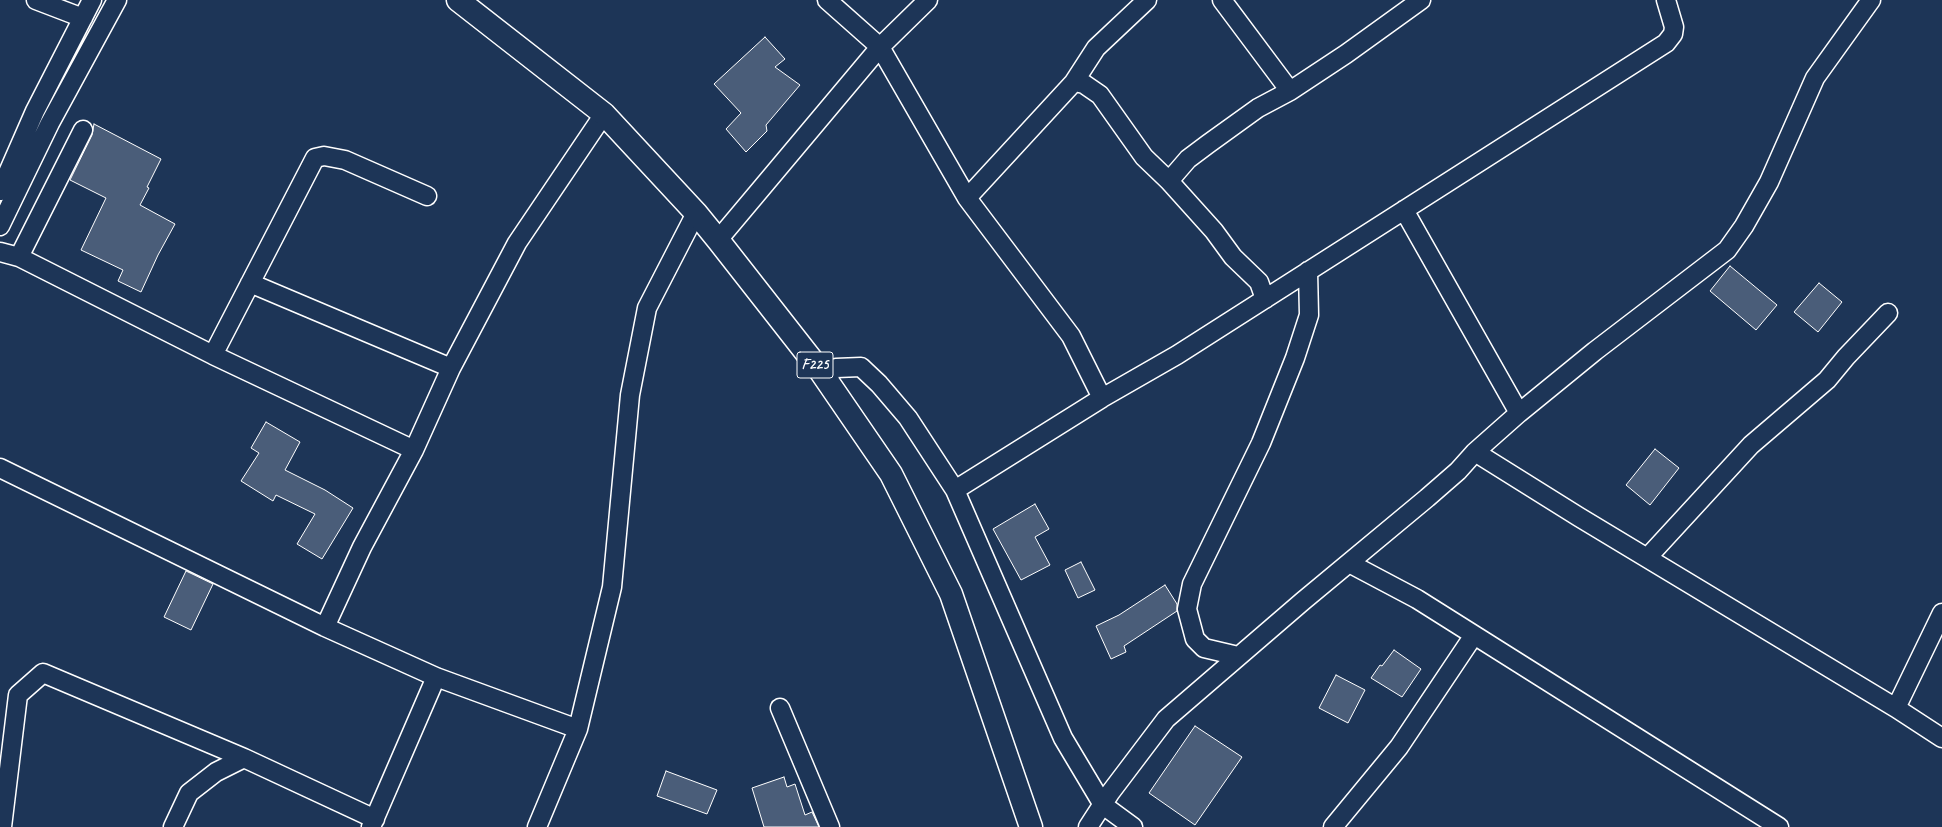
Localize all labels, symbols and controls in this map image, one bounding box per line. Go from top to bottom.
road number: F225 [797,352,833,378]

